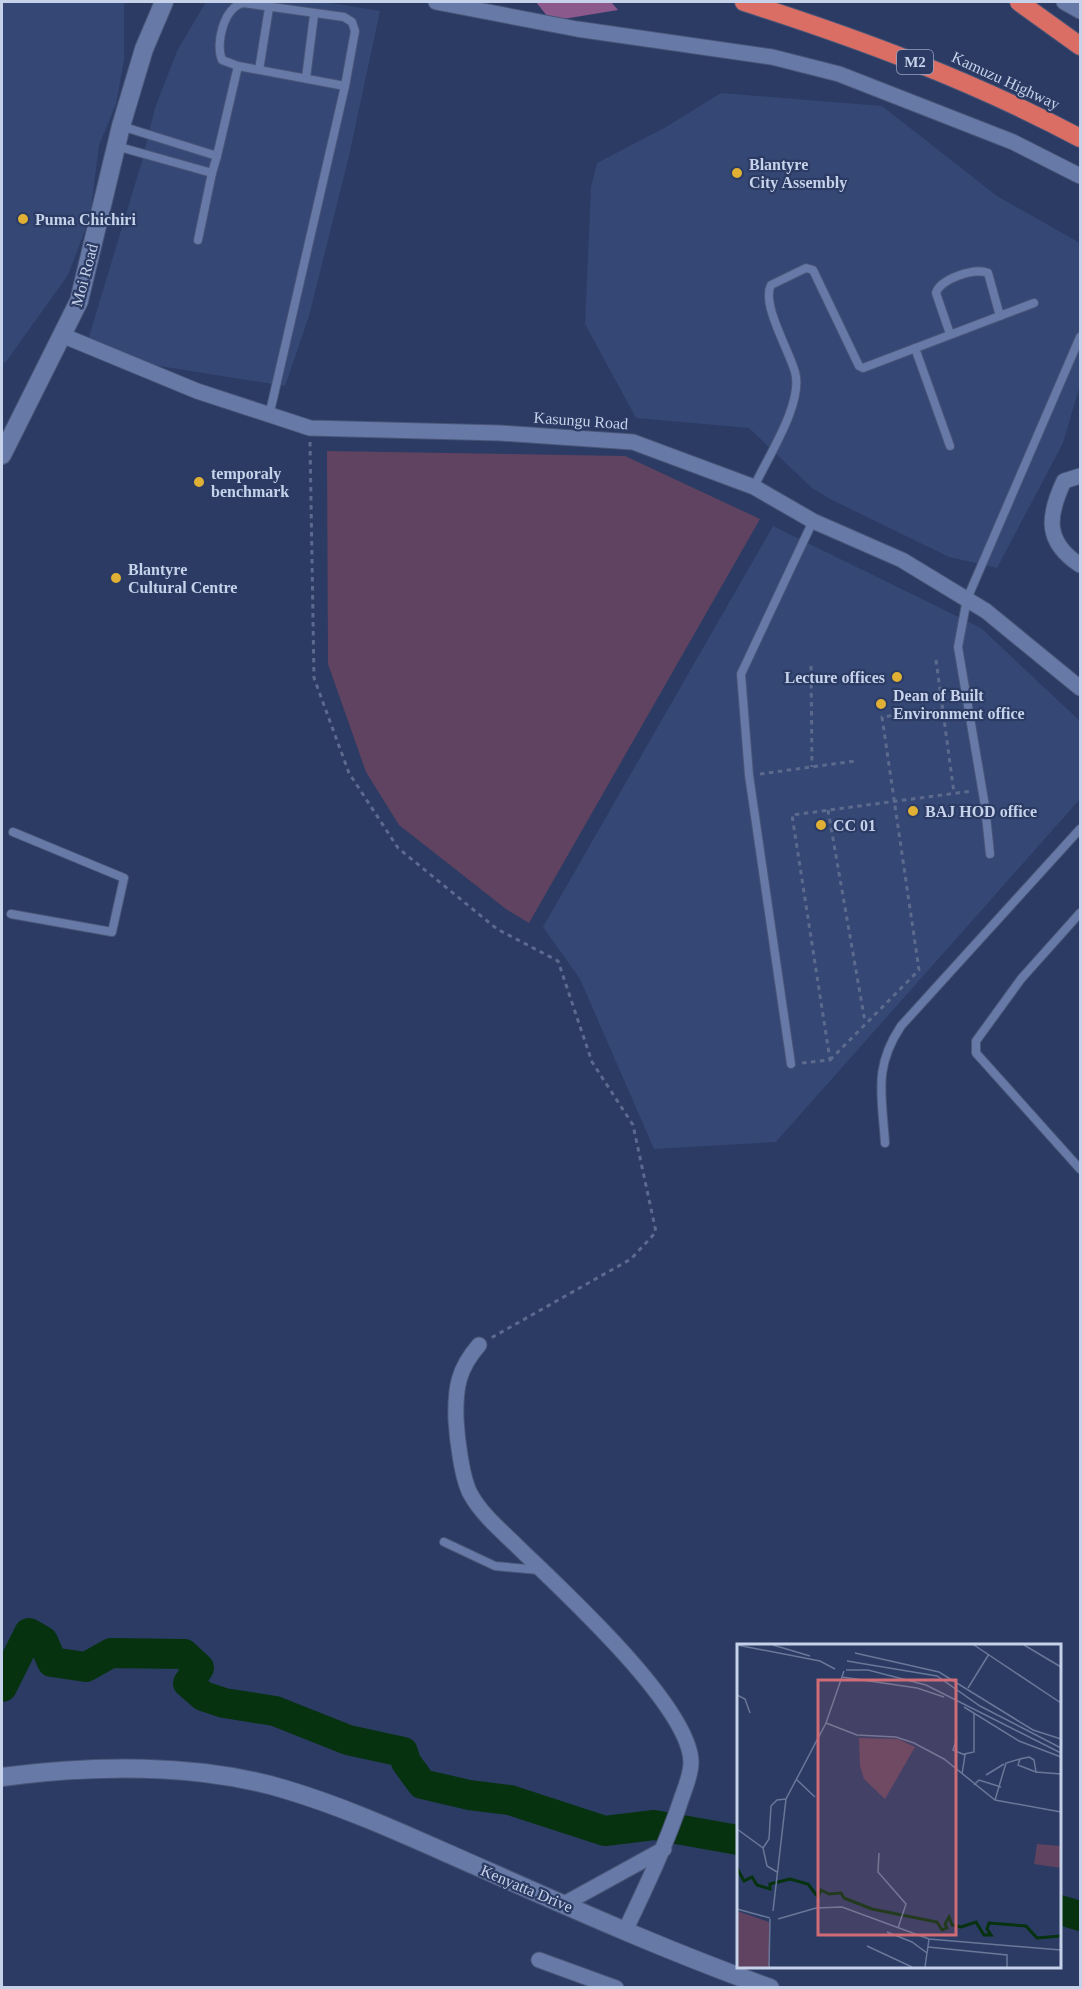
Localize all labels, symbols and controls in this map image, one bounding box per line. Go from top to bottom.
street label: Kamuzu Highway [949,48,1062,114]
road number: M2 [897,50,933,74]
place label: Blantyre City Assembly [749,156,847,192]
marker: Blantyre City Assembly [730,166,744,180]
place label: Puma Chichiri [35,211,136,228]
marker: Puma Chichiri [16,212,30,226]
street label: Moi Road [68,242,101,308]
street label: Kasungu Road [533,409,629,433]
place label: temporaly benchmark [211,465,289,500]
marker: temporaly benchmark [192,475,206,489]
place label: Blantyre Cultural Centre [128,561,237,596]
marker: Blantyre Cultural Centre [109,571,123,585]
place label: Lecture offices [784,669,885,686]
marker: Lecture offices [890,670,904,684]
place label: Dean of Built Environment office [893,687,1025,722]
marker: Dean of Built Environment office [874,697,888,711]
place label: BAJ HOD office [925,803,1037,820]
marker: BAJ HOD office [906,804,920,818]
place label: CC 01 [833,817,876,834]
marker: CC 01 [814,818,828,832]
inset map [737,1644,1061,1968]
street label: Kenyatta Drive [478,1861,575,1916]

